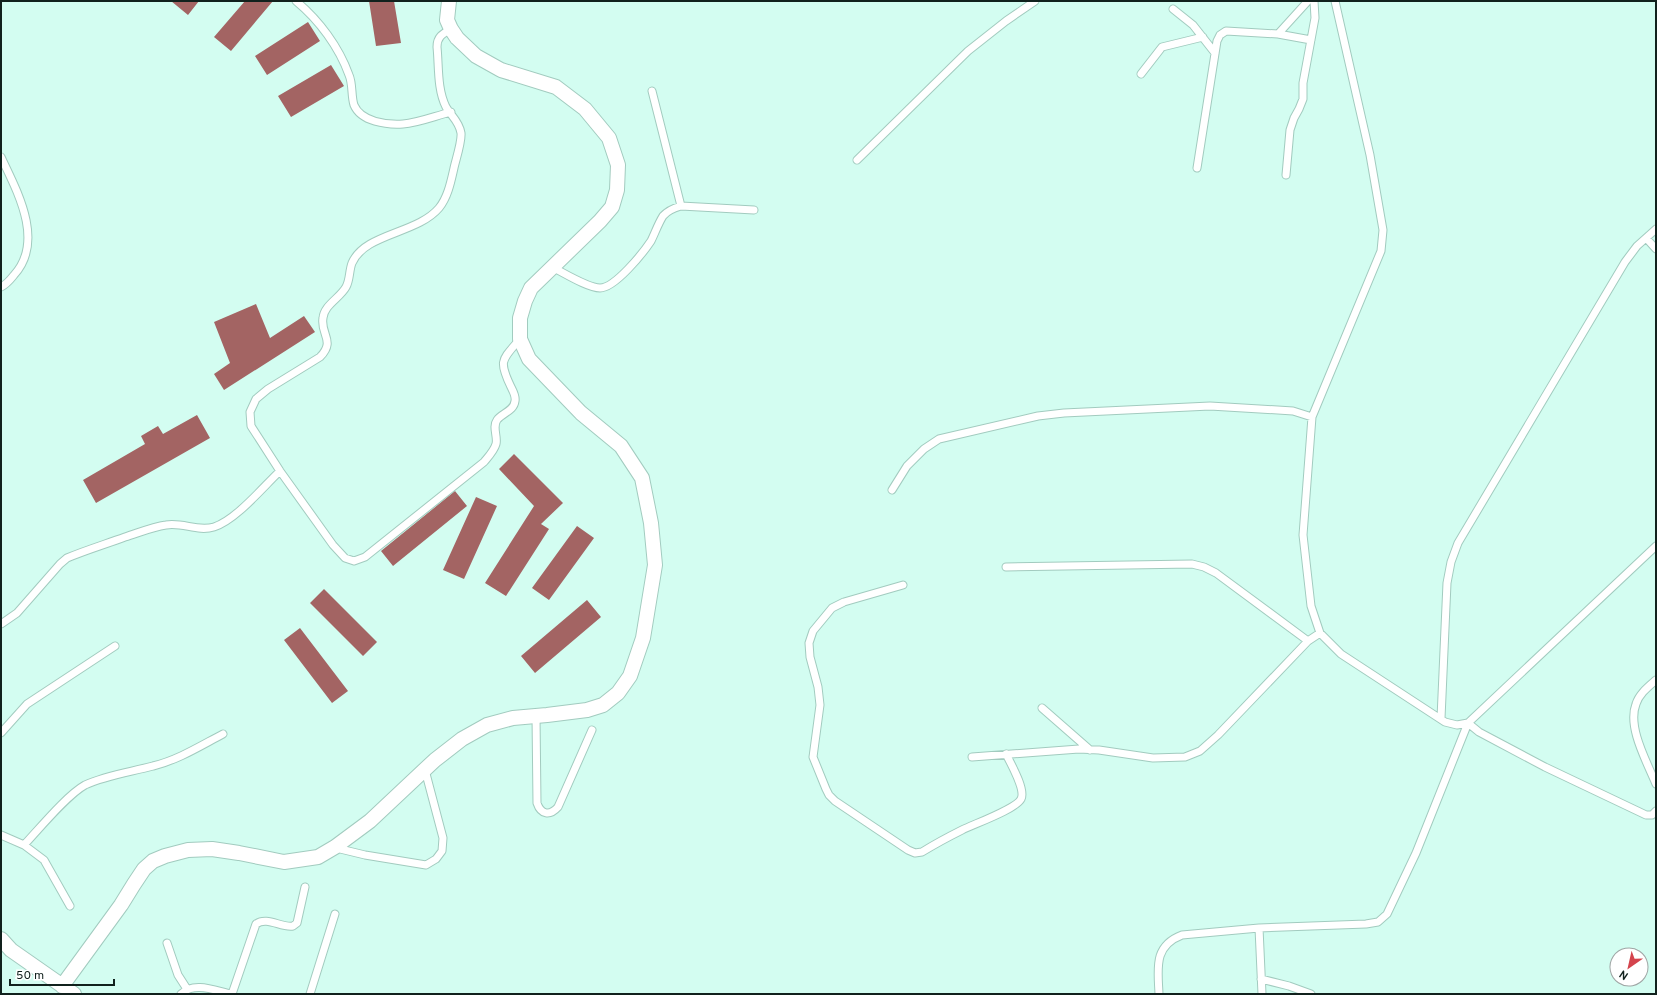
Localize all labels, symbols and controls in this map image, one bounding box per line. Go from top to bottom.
north arrow [1609,947,1649,987]
scale bar [10,961,114,987]
text: N [1617,966,1631,982]
text: 50 m [16,968,44,984]

